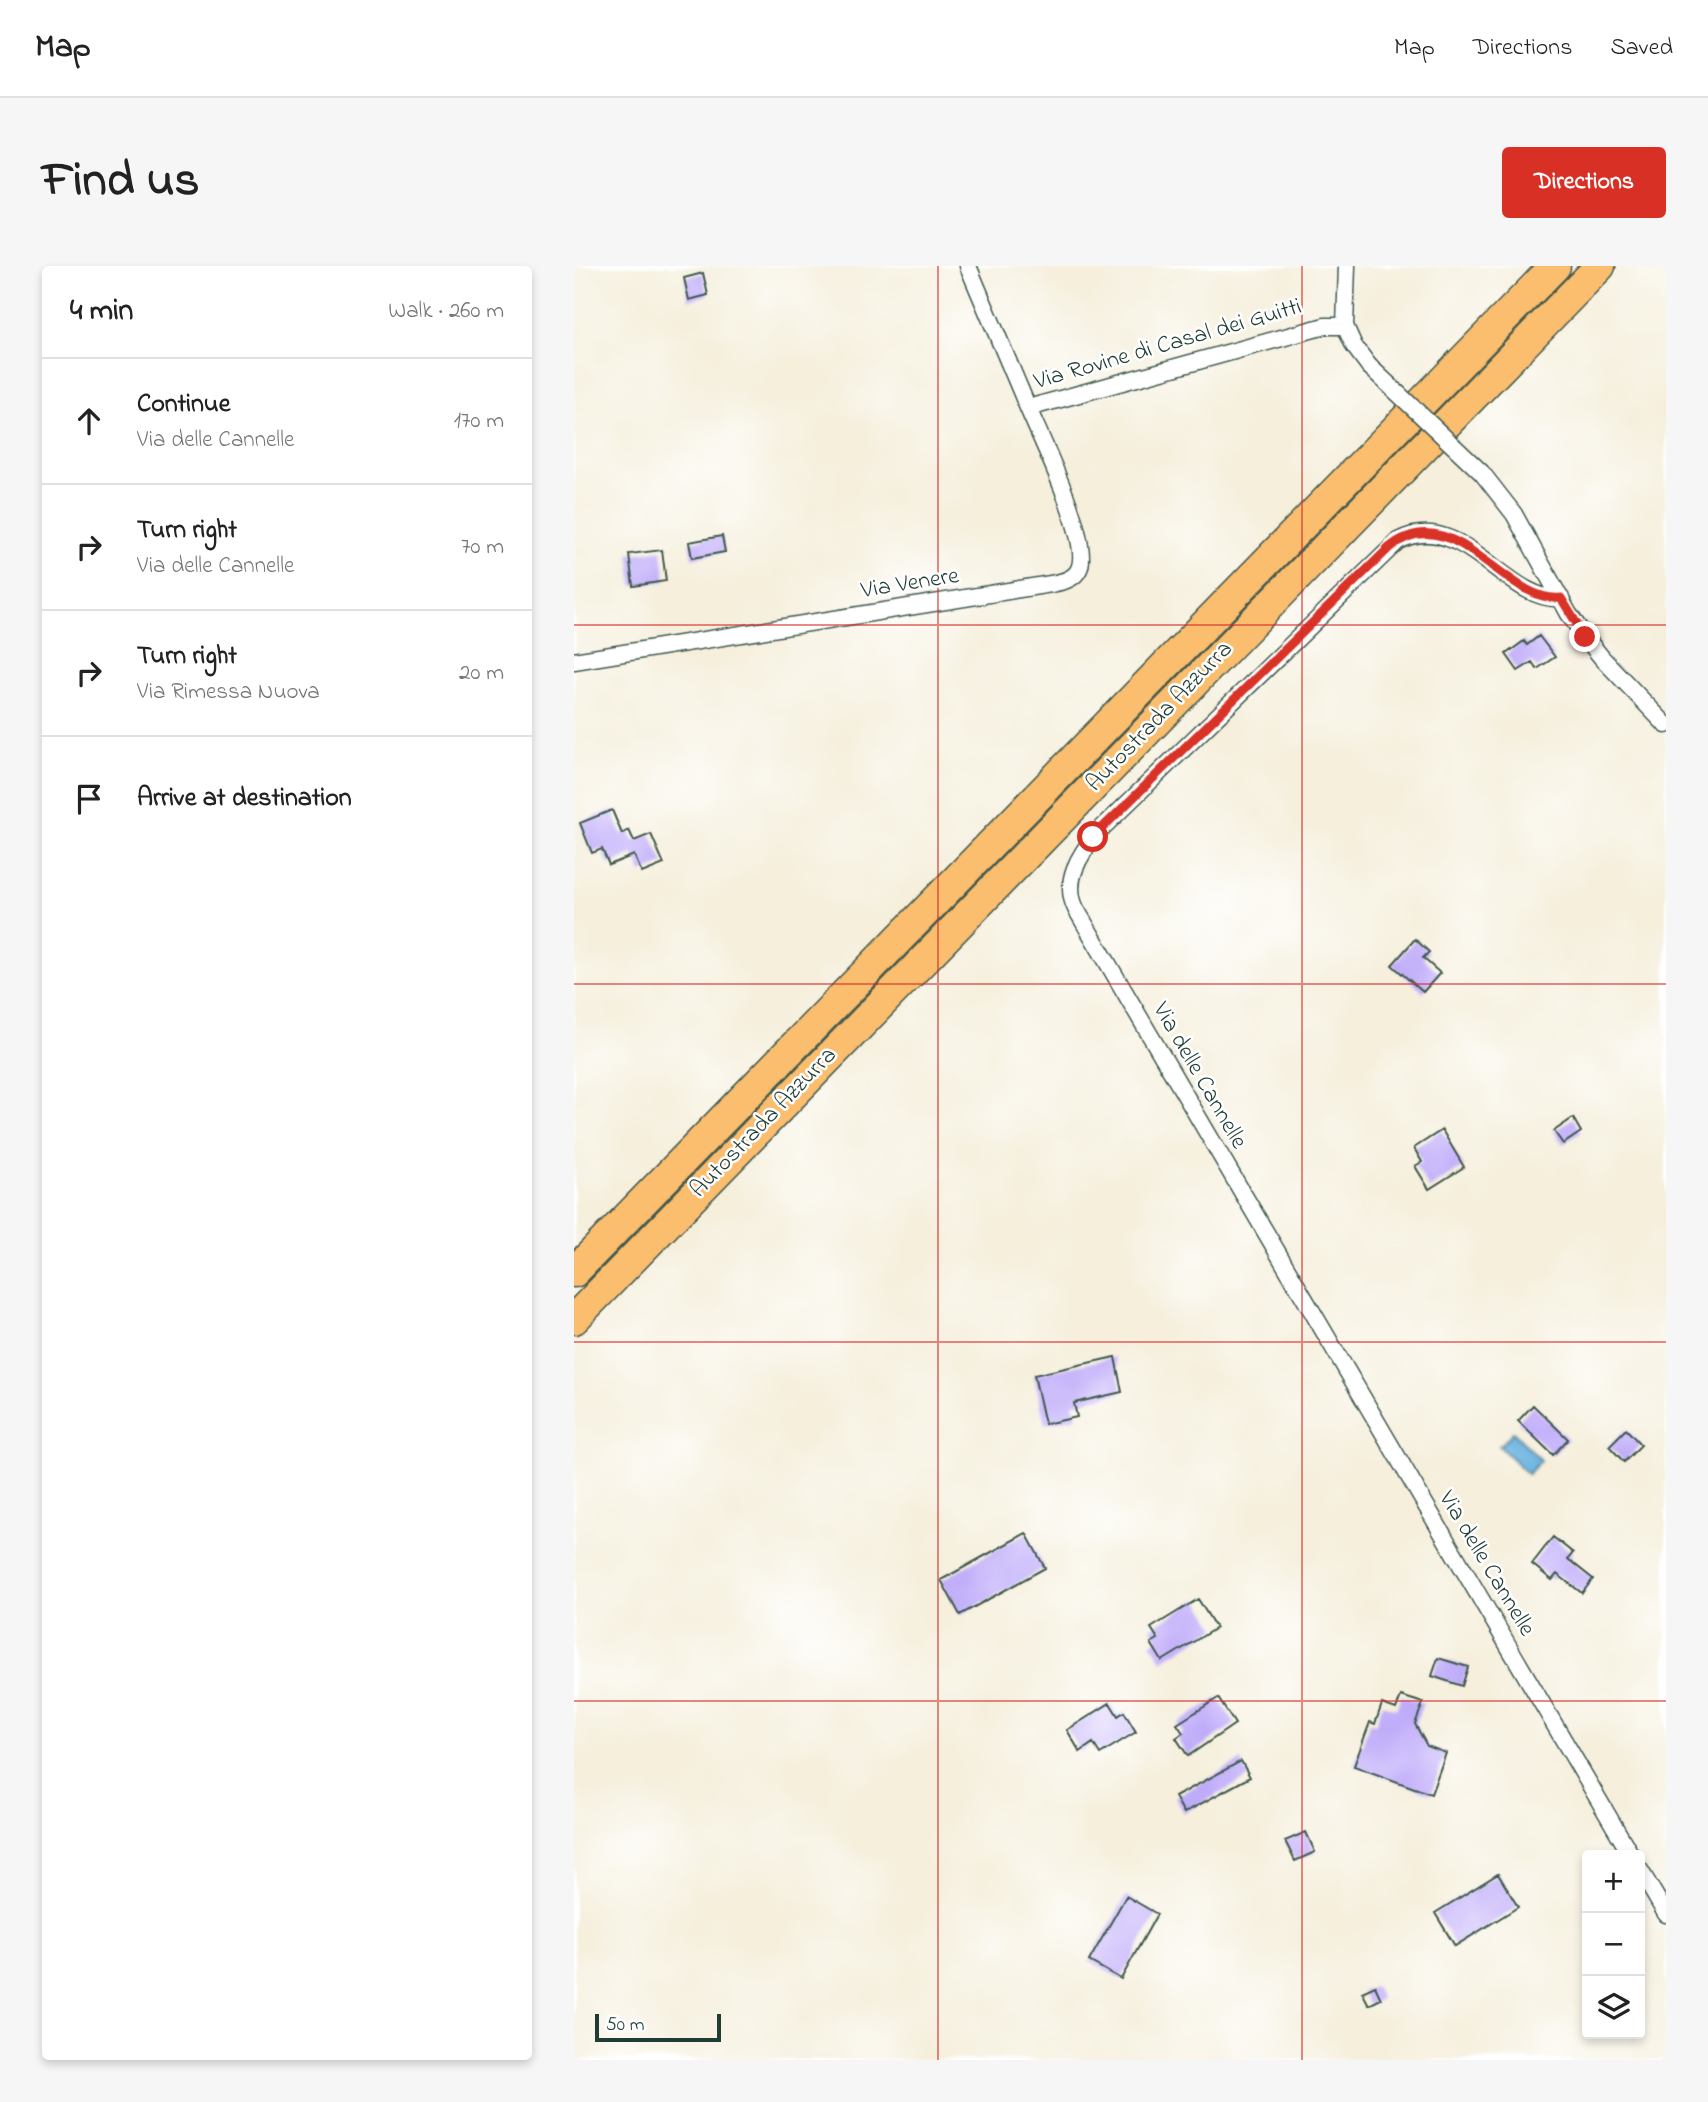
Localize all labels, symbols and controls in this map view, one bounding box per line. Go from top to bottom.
text: Map [35,24,91,72]
text: Map [1394,31,1435,66]
text: Directions [1473,31,1572,66]
text: Saved [1610,31,1673,66]
text: Find us [42,146,199,218]
button: Directions [1502,147,1666,218]
text: 4 min [70,290,133,334]
street label: Via Rovine di Casal dei Guitti [1029,290,1306,400]
text: Walk · 260 m [388,295,504,328]
text: Continue [137,386,230,424]
icon: ahead [70,402,108,440]
text: 170 m [454,405,504,438]
text: Via delle Cannelle [137,424,294,457]
text: Turn right [137,512,237,550]
icon: right [70,528,108,566]
text: 70 m [461,531,504,564]
text: Via delle Cannelle [137,550,294,583]
street label: Via Venere [858,559,962,609]
route end [1569,621,1600,652]
street label: Autostrada Azzurra [1078,633,1242,801]
text: Turn right [137,638,237,676]
icon: right [70,654,108,692]
text: 20 m [459,657,504,690]
text: Via Rimessa Nuova [137,676,320,709]
icon: arrive [70,780,108,818]
text: Arrive at destination [137,780,352,818]
route start [1077,821,1108,852]
street label: Via delle Cannelle [1142,995,1255,1156]
street label: Autostrada Azzurra [682,1039,846,1207]
street label: Via delle Cannelle [1428,1484,1543,1644]
map controls [1582,1850,1645,2039]
button: + [1582,1850,1645,1913]
button: − [1582,1913,1645,1976]
button: layers [1582,1976,1645,2039]
scale bar [595,2011,721,2043]
text: 50 m [606,2012,645,2039]

